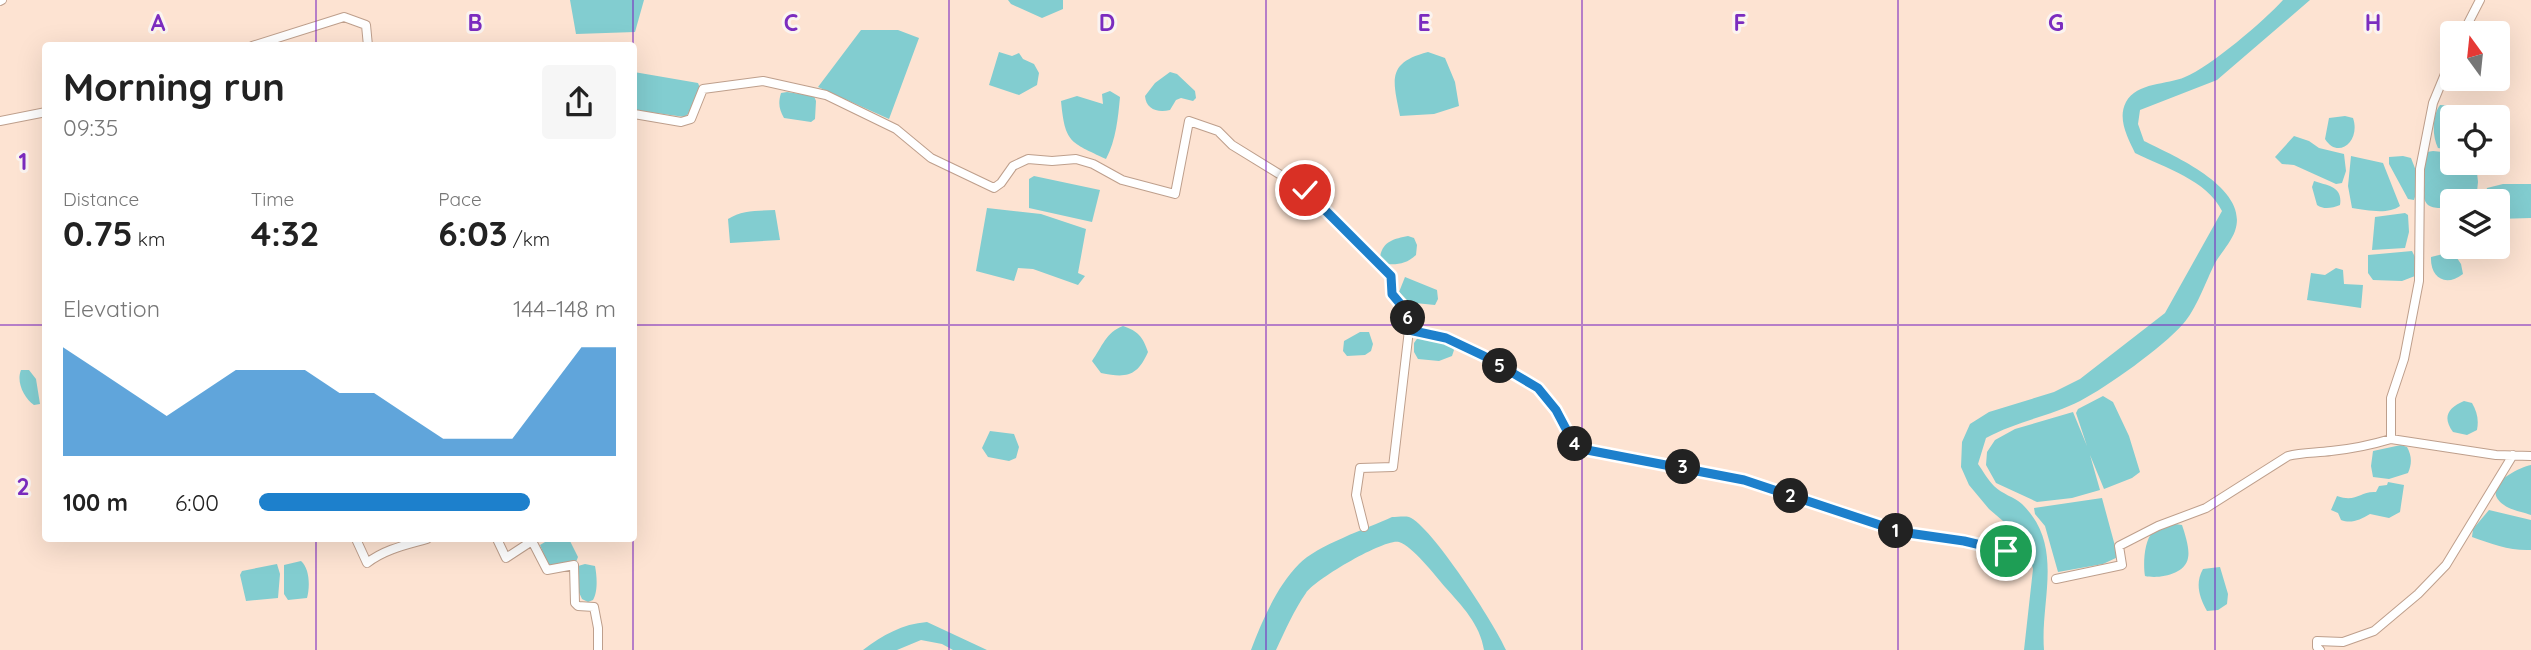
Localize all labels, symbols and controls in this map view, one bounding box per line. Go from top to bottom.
text: A [151,8,166,37]
text: B [467,8,483,37]
text: C [784,8,798,37]
text: D [1099,8,1115,37]
text: E [1417,8,1431,37]
text: F [1734,8,1746,37]
text: G [2048,8,2064,37]
text: H [2365,8,2381,37]
north arrow [2440,21,2510,91]
map controls [2440,21,2510,259]
text: Morning run [63,63,285,111]
button: share [542,65,616,139]
button: locate [2440,105,2510,175]
text: 09:35 [63,113,118,142]
text: 1 [19,147,27,176]
pin [1275,160,1335,220]
icon: check [1286,171,1324,209]
text: Distance [63,187,139,211]
text: Time [251,187,294,211]
text: Pace [438,187,482,211]
button: layers [2440,189,2510,259]
text: 0.75 [63,211,133,255]
text: 4:32 [251,211,320,255]
text: 6:03 [438,211,508,255]
text: km [133,227,165,251]
text: /km [508,227,550,251]
text: Elevation [63,294,160,323]
text: 144–148 m [513,294,616,323]
pin: 6 [1390,300,1426,336]
text: 6 [1402,305,1413,329]
pin: 5 [1482,348,1518,384]
text: 5 [1494,353,1505,377]
pin: 4 [1558,426,1592,462]
text: 4 [1569,431,1580,455]
pin: 3 [1666,449,1700,484]
text: 3 [1677,454,1688,478]
text: 2 [16,472,30,501]
pin: 2 [1774,478,1809,514]
text: 2 [1785,483,1796,507]
text: 100 m [63,488,128,517]
text: 6:00 [175,488,219,517]
pin: 1 [1878,514,1913,548]
text: 1 [1892,518,1899,542]
pin [1976,521,2036,581]
icon: arrive [1987,532,2025,570]

